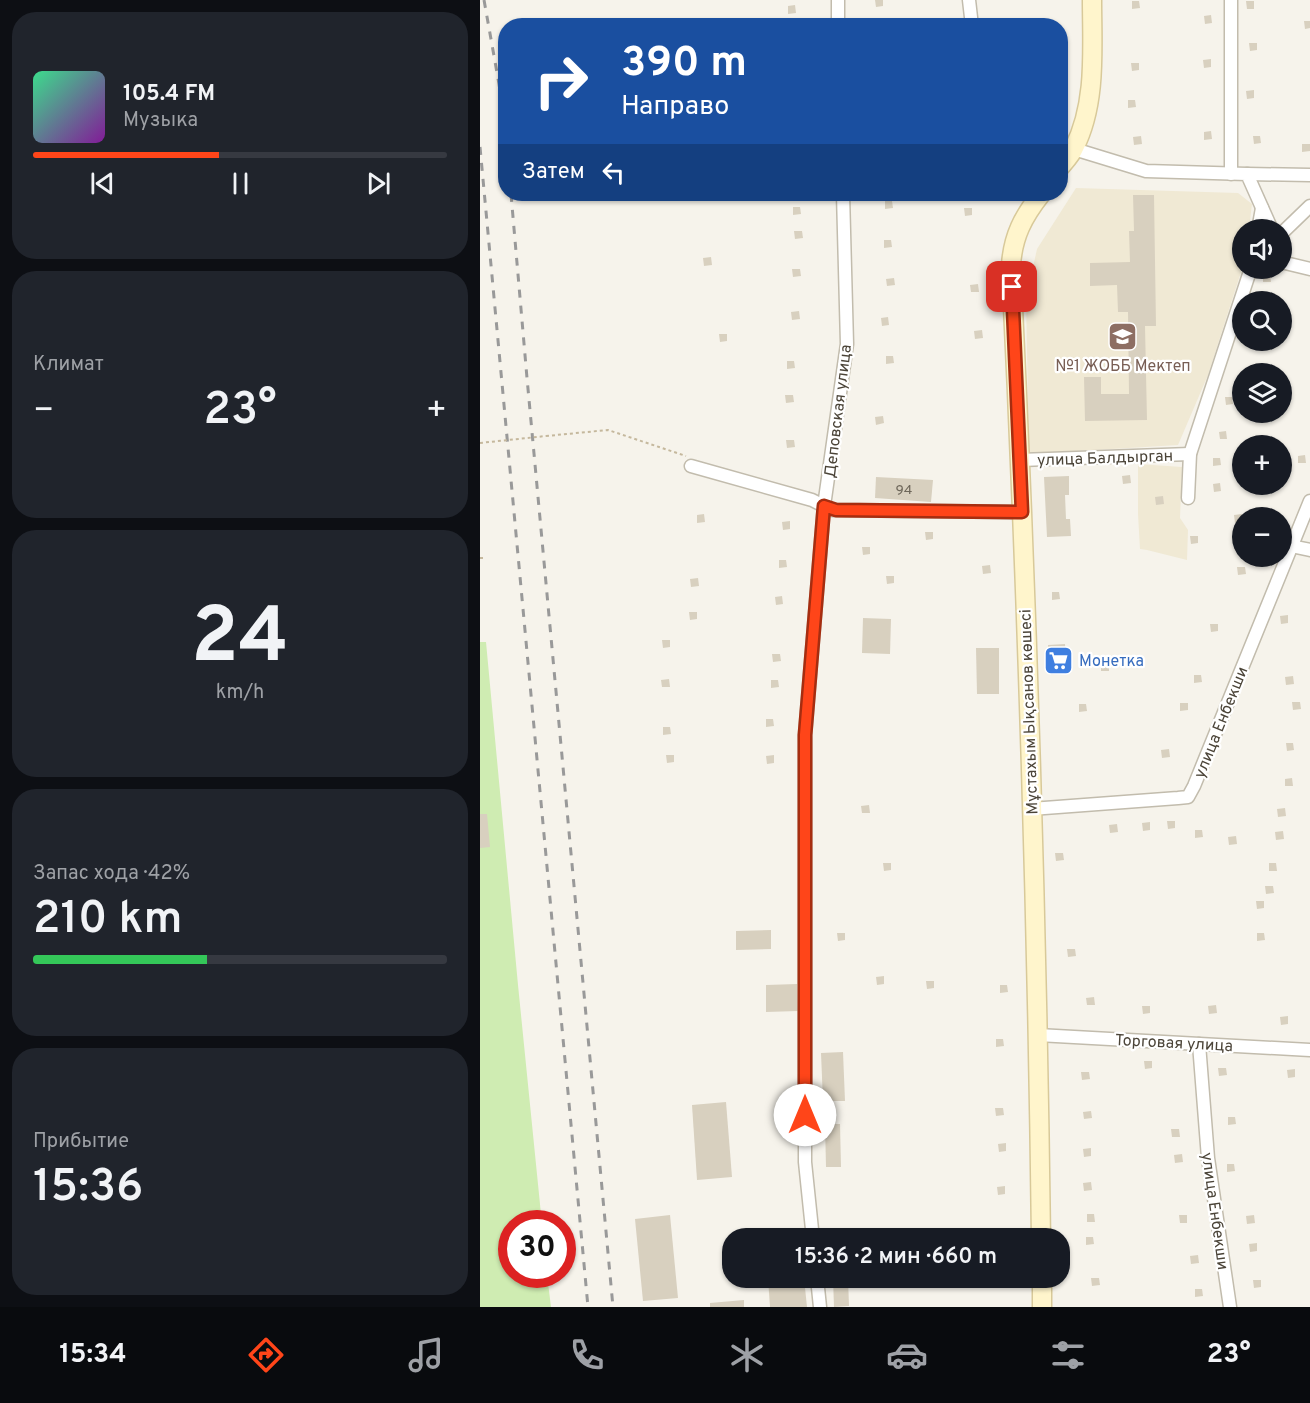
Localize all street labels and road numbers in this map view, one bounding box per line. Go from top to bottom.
street label: Деповская улица [821,343,857,479]
street label: улица Балдырган [1037,447,1173,471]
street label: Мұстахым Ықсанов көшесі [1016,609,1044,815]
street label: улица Енбекши [1190,664,1253,781]
street label: Торговая улица [1114,1031,1233,1057]
street label: улица Енбекши [1196,1151,1232,1271]

